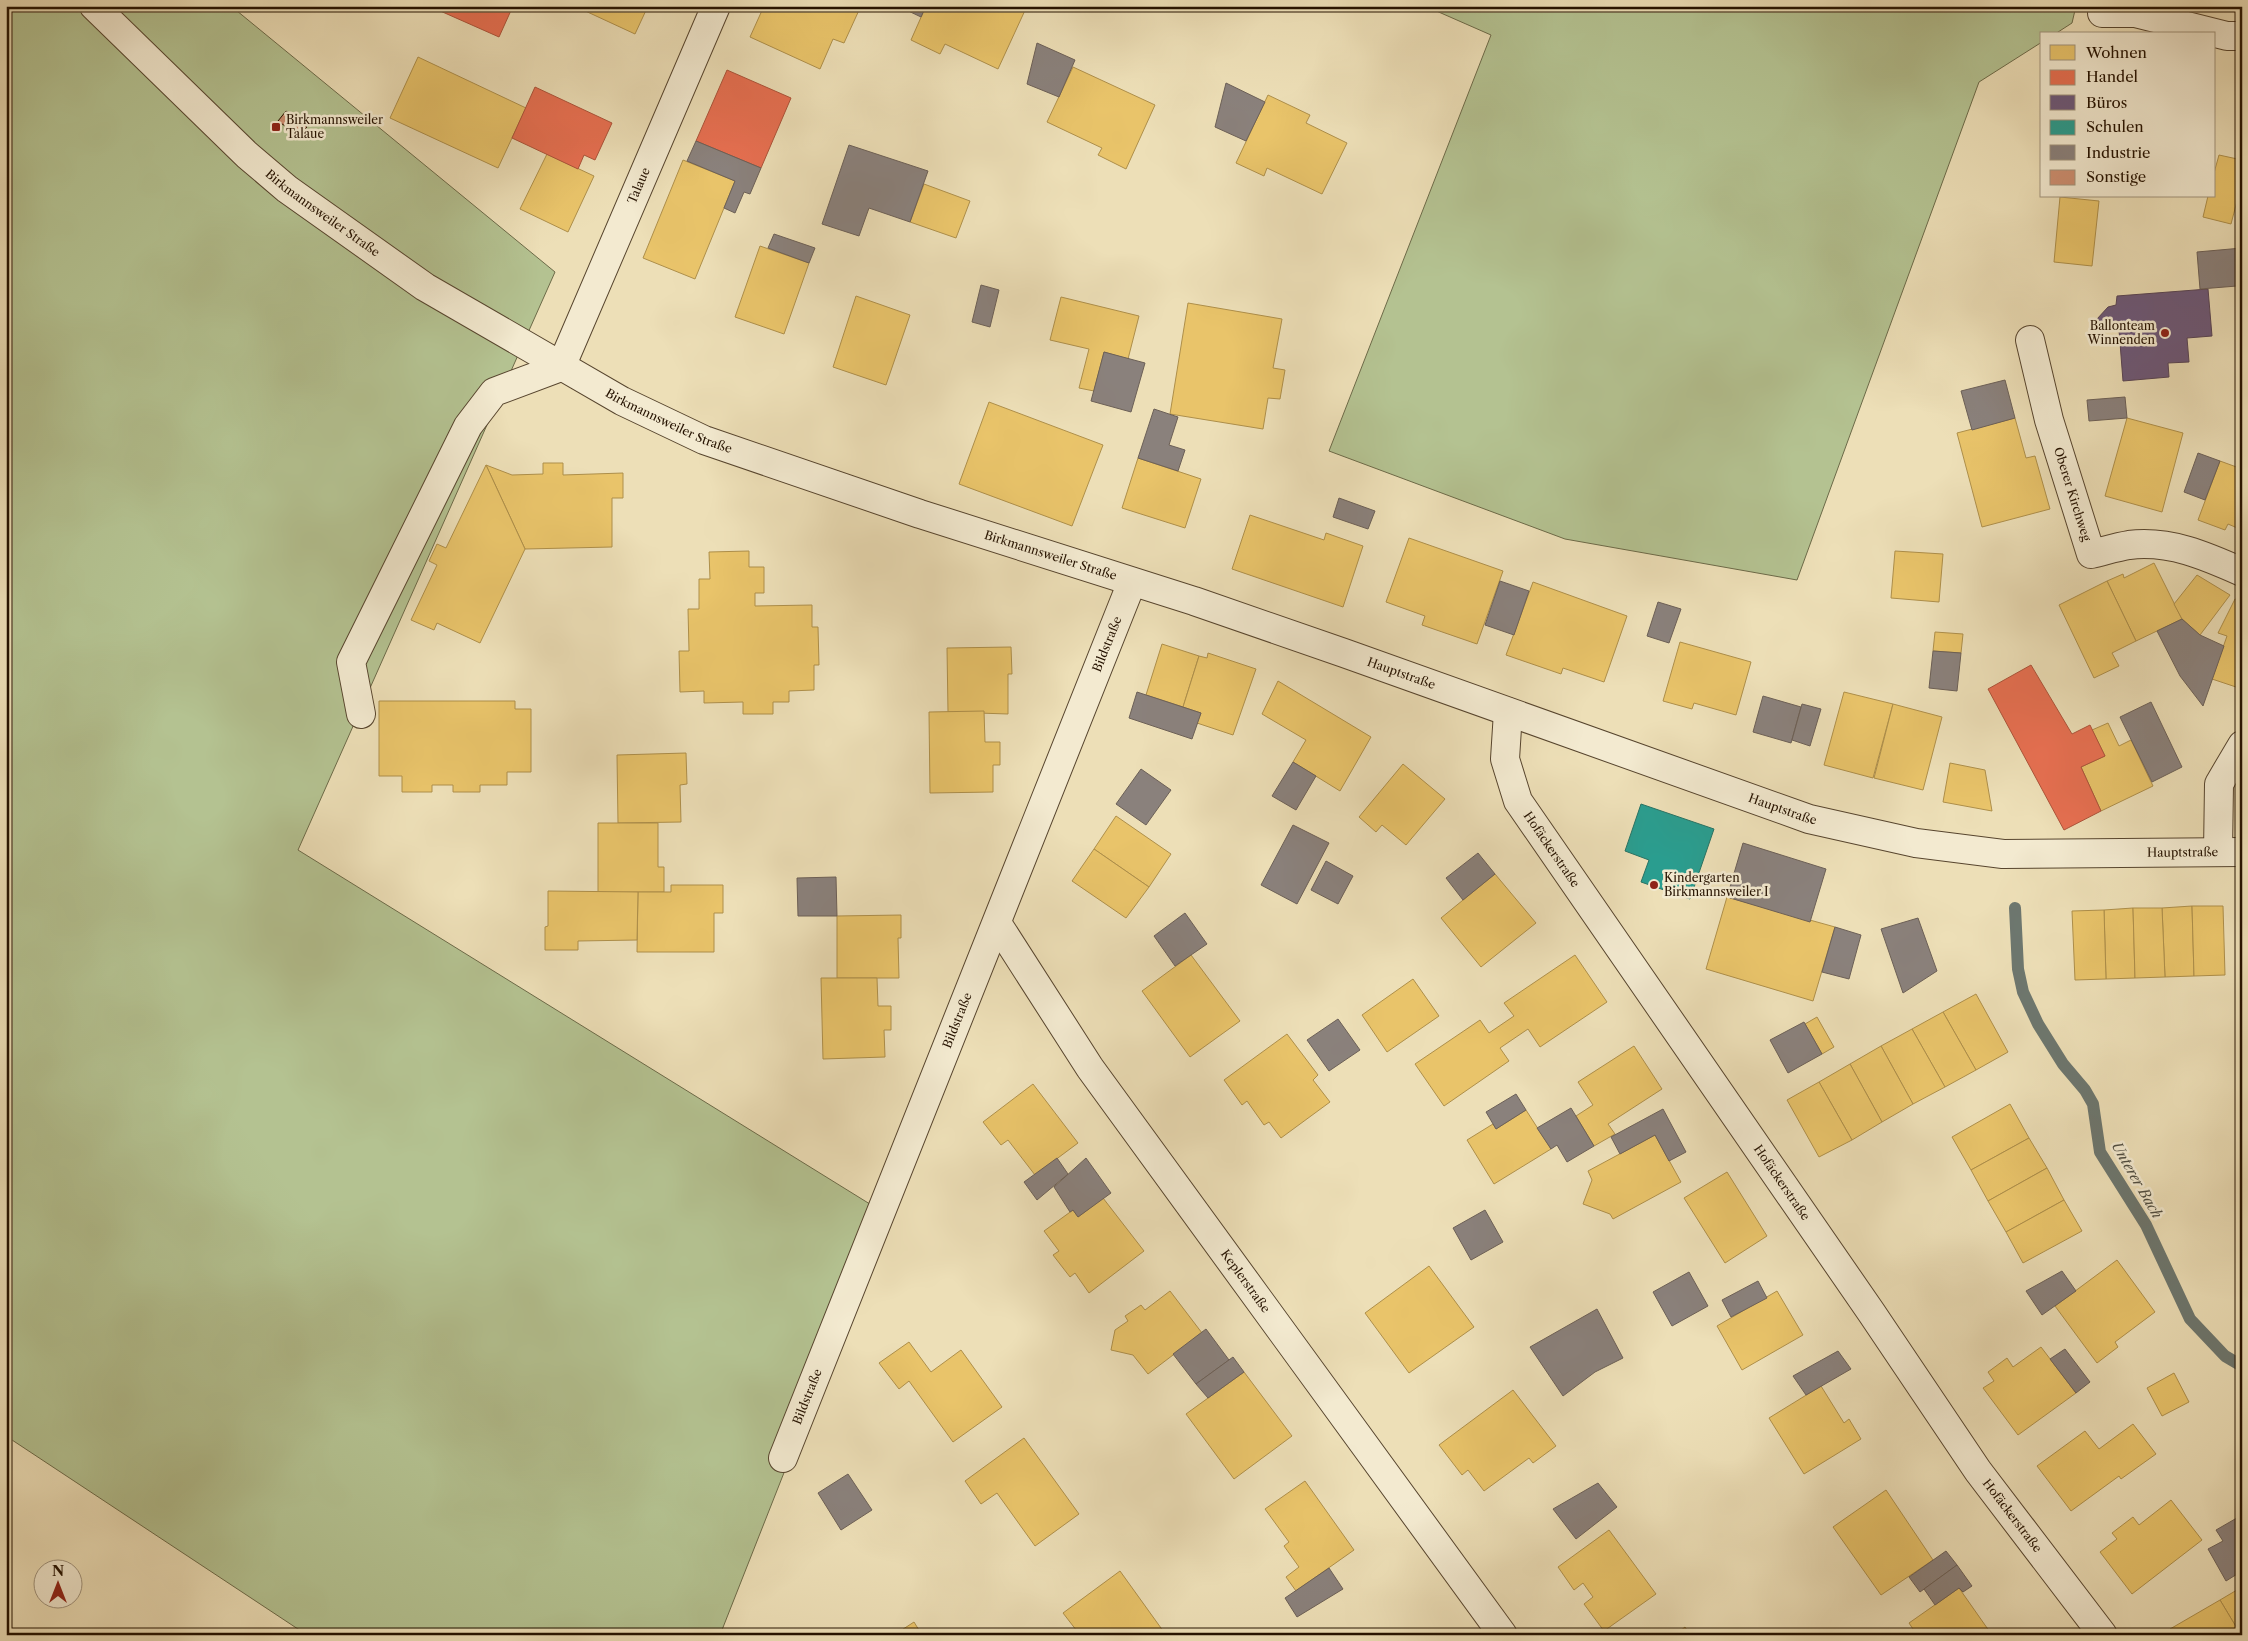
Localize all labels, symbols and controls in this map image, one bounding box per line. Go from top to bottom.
legend [2040,32,2216,198]
text: Wohnen [2085,43,2148,62]
text: Handel [2086,67,2139,86]
text: Büros [2086,93,2127,112]
place label: Birkmannsweiler Talaue [286,112,383,141]
text: Schulen [2086,117,2144,136]
marker: Birkmannsweiler Talaue [270,121,282,133]
text: Industrie [2086,143,2150,162]
street label: Talaue [624,165,653,206]
street label: Birkmannsweiler Straße [263,166,383,260]
text: Sonstige [2086,167,2146,186]
place label: Ballonteam Winnenden [2086,318,2155,347]
marker: Ballonteam Winnenden [2159,327,2171,339]
street label: Birkmannsweiler Straße [603,385,735,456]
street label: Oberer Kirchweg [2051,445,2095,544]
street label: Birkmannsweiler Straße [983,527,1119,583]
street label: Bildstraße [1089,614,1125,674]
street label: Hauptstraße [1365,654,1438,692]
street label: Hauptstraße [1747,790,1819,828]
street label: Hofäckerstraße [1521,809,1583,890]
street label: Hauptstraße [2147,844,2219,860]
place label: Kindergarten Birkmannsweiler I [1664,870,1768,899]
marker: Kindergarten Birkmannsweiler I [1648,879,1660,891]
street label: Bildstraße [939,990,975,1050]
water label: Unterer Bach [2108,1138,2166,1222]
street label: Hofäckerstraße [1751,1142,1814,1223]
street label: Keplerstraße [1218,1246,1274,1316]
street label: Bildstraße [789,1366,825,1427]
street label: Hofäckerstraße [1980,1476,2045,1555]
north arrow [32,1558,82,1608]
text: N [52,1562,64,1580]

